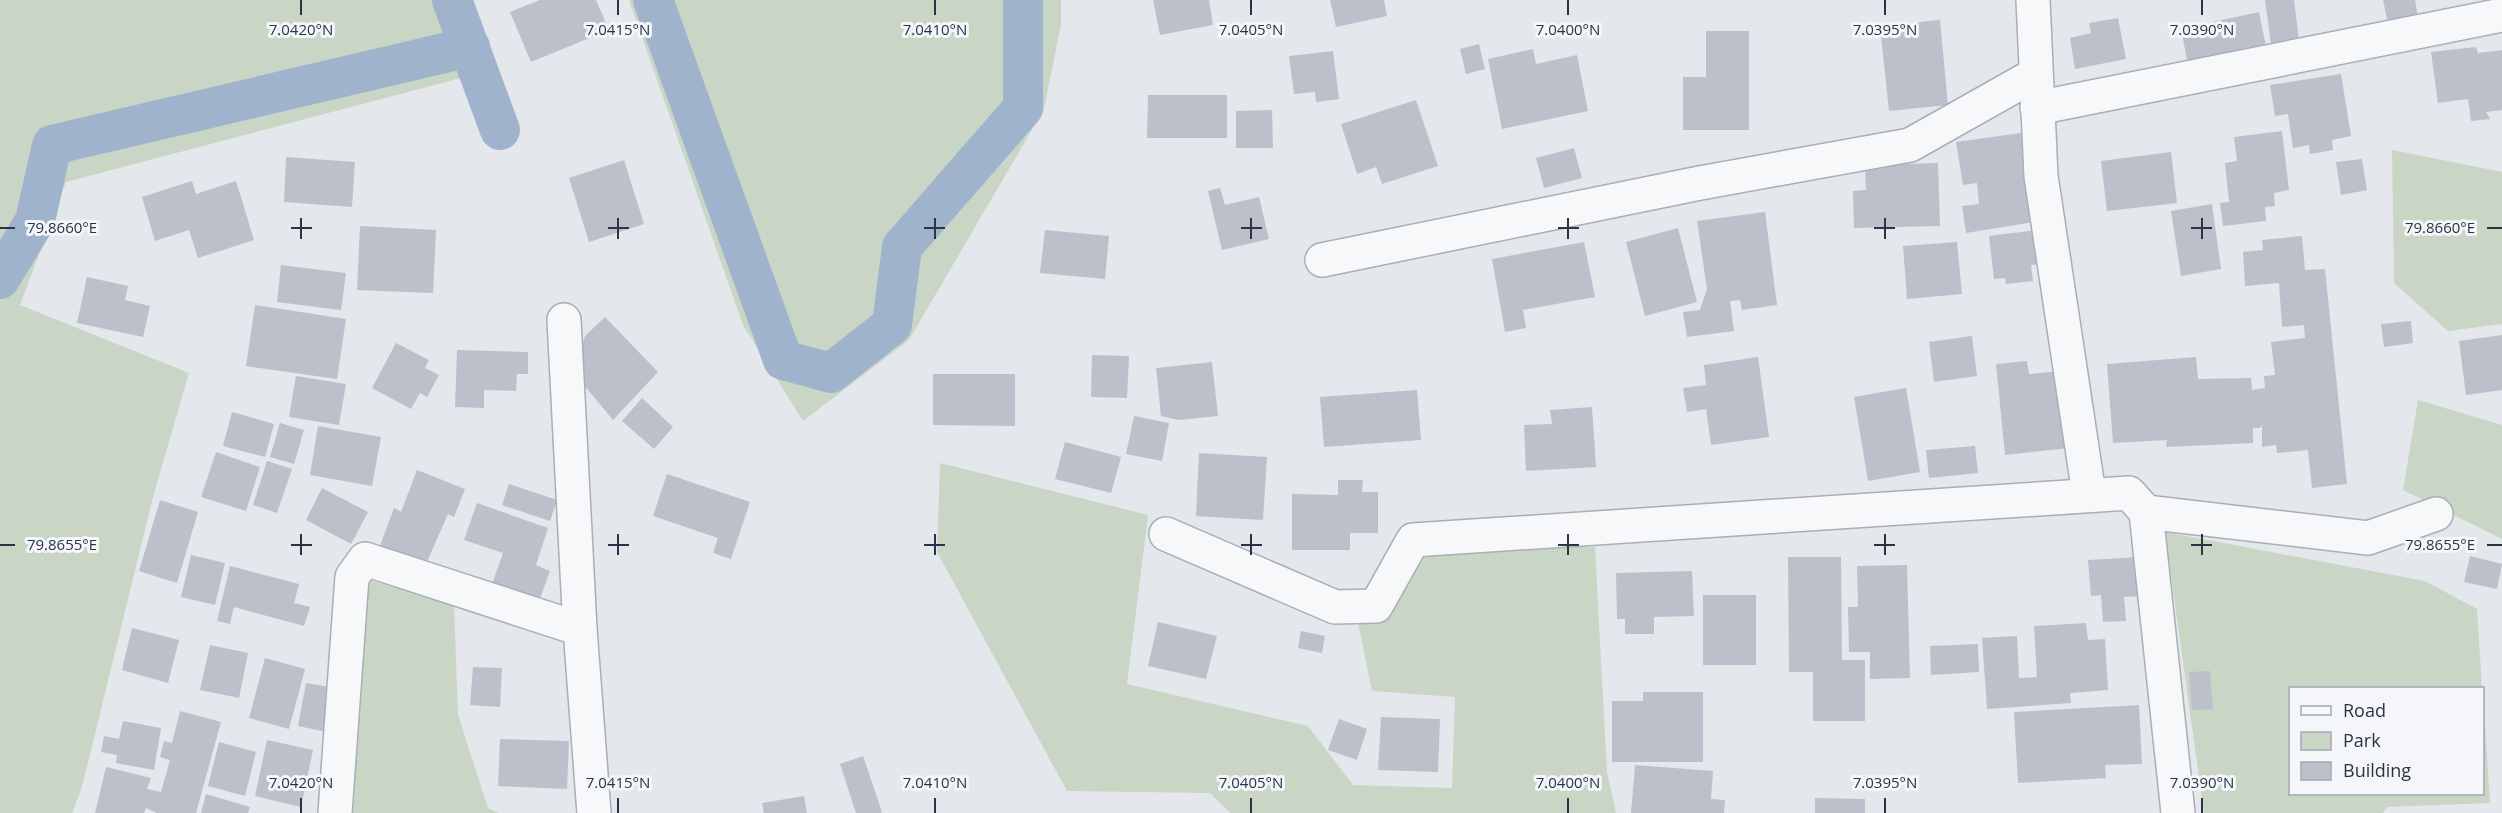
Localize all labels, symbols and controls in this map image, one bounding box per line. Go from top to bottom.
text: 7.0420°N [269,19,333,39]
text: 7.0415°N [586,19,650,39]
text: 7.0410°N [903,19,967,39]
text: 7.0405°N [1219,19,1283,39]
text: 7.0400°N [1536,19,1600,39]
text: 7.0395°N [1853,19,1917,39]
text: 7.0390°N [2170,19,2234,39]
text: 79.8660°E [27,217,97,237]
text: 79.8660°E [2405,217,2475,237]
text: 79.8655°E [27,534,97,554]
text: 79.8655°E [2405,534,2475,554]
legend [2289,687,2484,795]
text: Road [2343,698,2386,722]
text: Park [2343,728,2381,752]
text: Building [2343,758,2411,782]
text: 7.0420°N [269,772,333,792]
text: 7.0415°N [586,772,650,792]
text: 7.0410°N [903,772,967,792]
text: 7.0405°N [1219,772,1283,792]
text: 7.0400°N [1536,772,1600,792]
text: 7.0395°N [1853,772,1917,792]
text: 7.0390°N [2170,772,2234,792]

